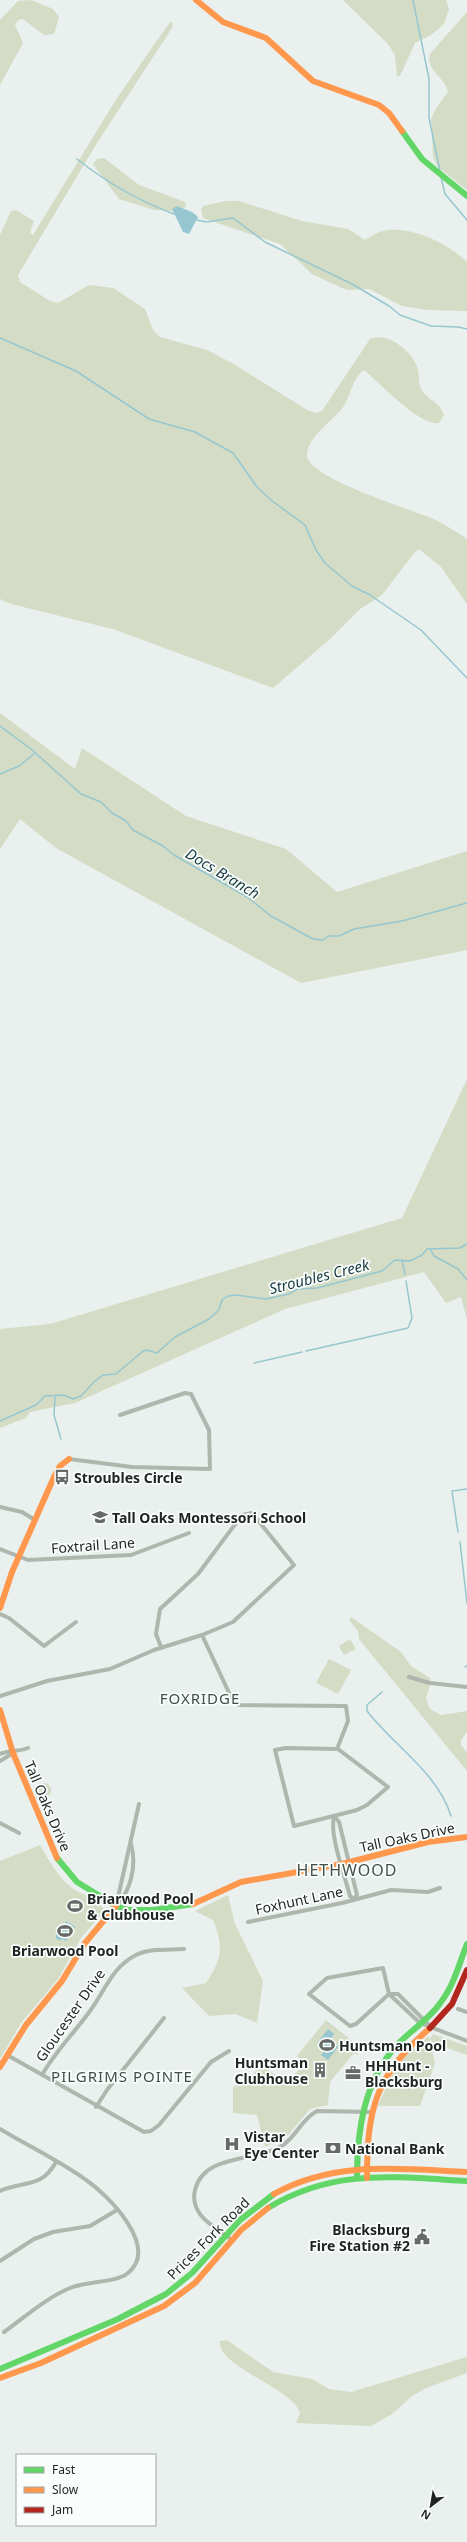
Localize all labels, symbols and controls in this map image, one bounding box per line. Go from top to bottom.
water label: Docs Branch [182,843,264,903]
water label: Stroubles Creek [267,1254,372,1298]
bus stop icon: Stroubles Circle [53,1468,71,1486]
place label: Stroubles Circle [74,1468,183,1487]
school or university icon: Tall Oaks Montessori School [91,1508,109,1526]
place label: Tall Oaks Montessori School [112,1508,306,1527]
street label: Foxtrail Lane [51,1533,136,1557]
district label: FOXRIDGE [160,1688,240,1708]
street label: Tall Oaks Drive [20,1758,76,1854]
street label: Tall Oaks Drive [358,1818,456,1856]
district label: HETHWOOD [297,1859,397,1881]
street label: Foxhunt Lane [253,1881,345,1919]
place label: Briarwood Pool & Clubhouse [87,1889,194,1924]
sports icon: Briarwood Pool & Clubhouse [66,1897,84,1915]
sports icon: Briarwood Pool [56,1922,74,1940]
place label: Briarwood Pool [12,1941,118,1960]
street label: Gloucester Drive [31,1965,109,2065]
sports icon: Huntsman Pool [318,2036,336,2054]
place label: Huntsman Pool [339,2036,446,2055]
place label: Huntsman Clubhouse [235,2053,308,2088]
place label: HHHunt - Blacksburg [365,2056,443,2091]
building icon: Huntsman Clubhouse [311,2061,329,2079]
office icon: HHHunt - Blacksburg [344,2064,362,2082]
district label: PILGRIMS POINTE [51,2066,193,2086]
place label: Vistar Eye Center [244,2127,320,2162]
hospital icon: Vistar Eye Center [223,2135,241,2153]
bank icon: National Bank [324,2139,342,2157]
place label: National Bank [345,2139,445,2158]
street label: Prices Fork Road [163,2193,253,2283]
place label: Blacksburg Fire Station #2 [309,2220,410,2255]
public building icon: Blacksburg Fire Station #2 [413,2228,431,2246]
legend [16,2454,156,2526]
text: Fast [52,2461,76,2478]
text: Slow [52,2481,79,2498]
north arrow [411,2486,451,2526]
text: Jam [51,2501,73,2518]
text: N [418,2506,433,2524]

